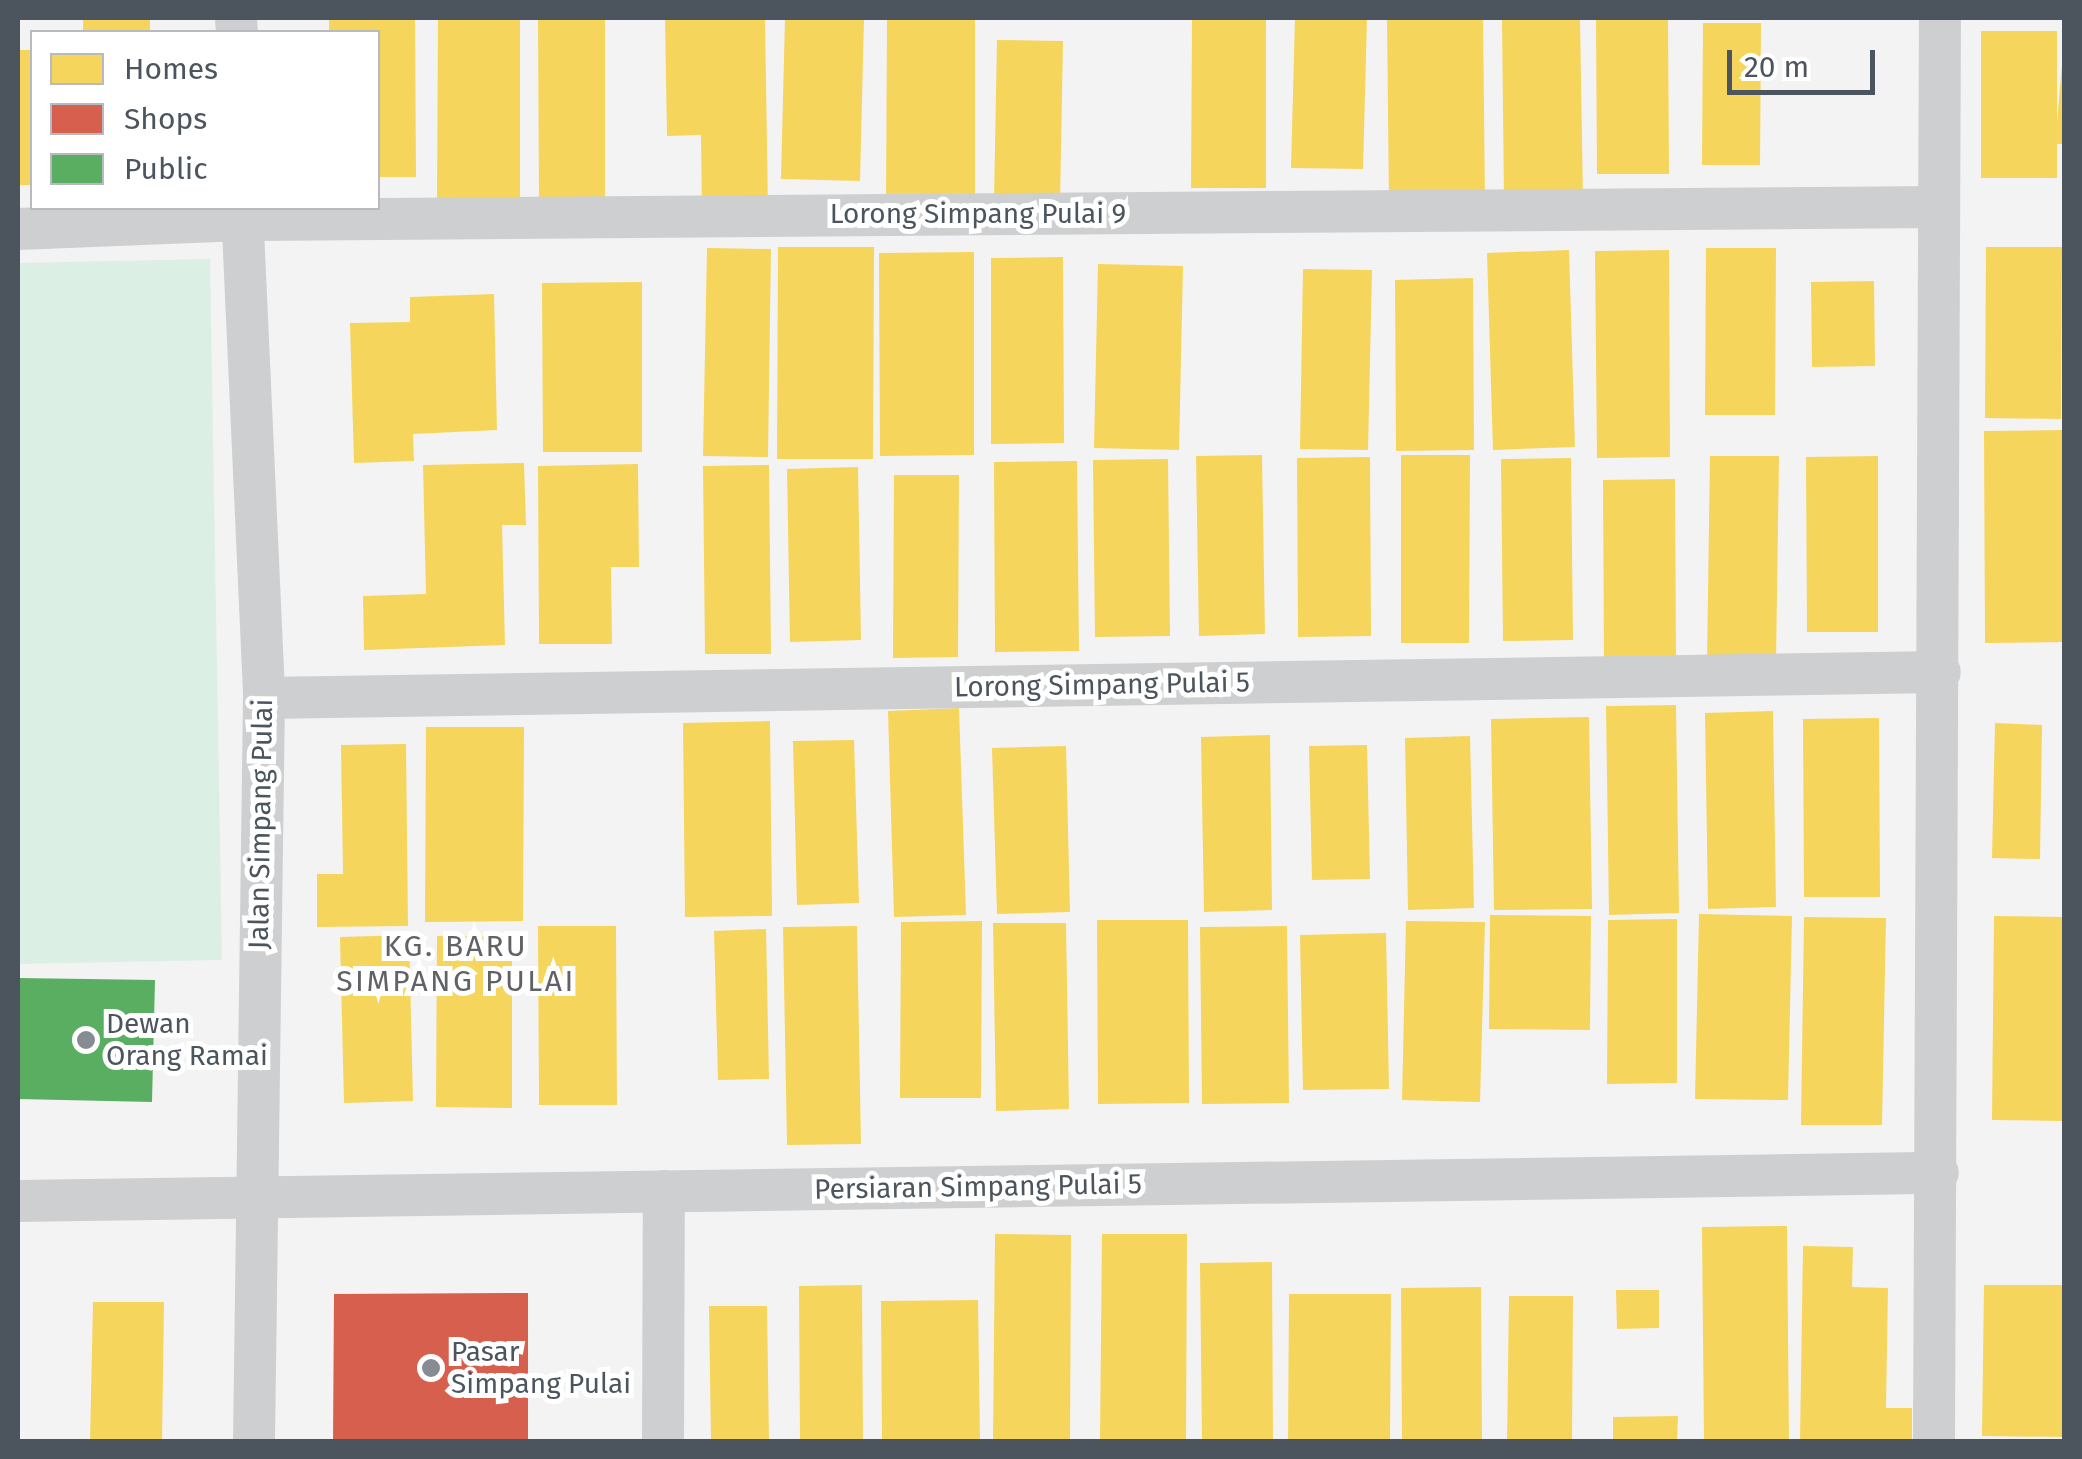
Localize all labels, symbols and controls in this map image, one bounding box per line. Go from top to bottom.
legend [30,30,380,210]
scale bar [1732,30,1880,92]
text: 20 m [1744,49,1809,85]
text: Homes [124,51,218,87]
text: Shops [124,101,207,137]
text: Public [124,151,208,187]
street label: Lorong Simpang Pulai 9 [830,197,1126,231]
street label: Lorong Simpang Pulai 5 [954,666,1250,704]
street label: Jalan Simpang Pulai [242,698,280,950]
district label: KG. BARU SIMPANG PULAI [336,928,576,998]
place label: Dewan Orang Ramai [106,1007,268,1073]
marker: Dewan Orang Ramai [75,1029,97,1051]
street label: Persiaran Simpang Pulai 5 [814,1167,1142,1207]
place label: Pasar Simpang Pulai [451,1335,631,1401]
marker: Pasar Simpang Pulai [420,1357,442,1379]

